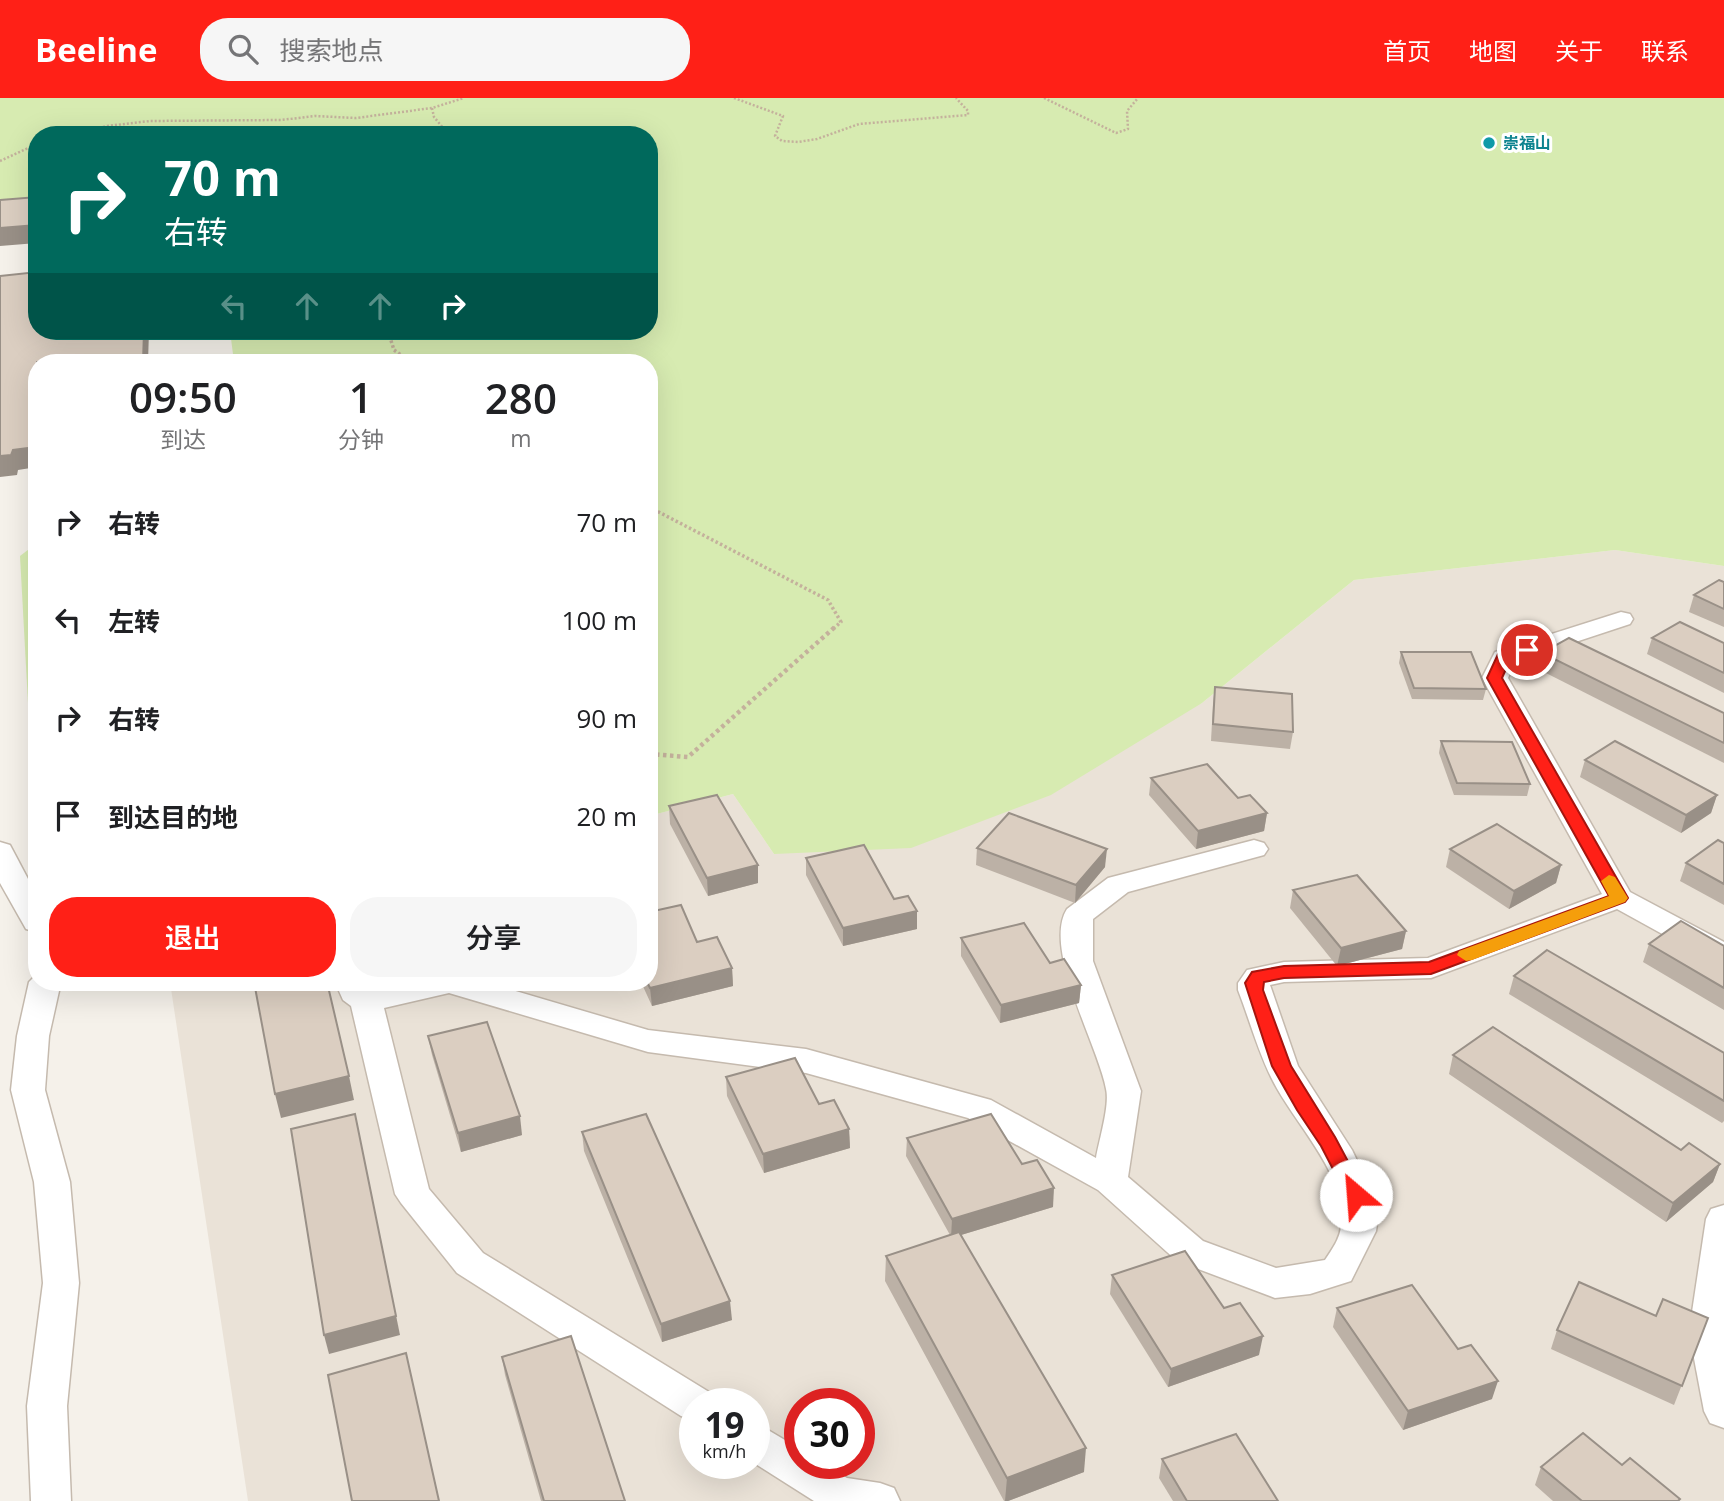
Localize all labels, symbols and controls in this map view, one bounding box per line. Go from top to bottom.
search box [200,18,690,81]
text: Beeline [35,27,158,72]
icon: search [224,30,262,68]
text: 搜索地点 [280,32,384,68]
text: 首页 [1383,34,1431,67]
text: 地图 [1469,34,1517,67]
text: 关于 [1555,34,1603,67]
text: 联系 [1641,34,1689,67]
place label: 崇福山 [1503,132,1551,154]
marker: 崇福山 [1481,135,1497,151]
text: 70 m [164,144,281,210]
icon: right [49,154,140,245]
text: 右转 [164,210,228,253]
icon: left [215,287,253,325]
icon: ahead [288,287,326,325]
icon: ahead [361,287,399,325]
icon: right [434,287,472,325]
text: 09:50 [129,368,237,425]
text: 1 [349,368,373,425]
text: 280 [485,369,557,426]
text: m [510,422,532,454]
text: 到达 [160,423,206,455]
text: 分钟 [338,423,384,455]
icon: right [49,503,87,541]
text: 70 m [576,504,637,540]
text: 右转 [108,505,160,541]
icon: left [49,601,87,639]
text: 100 m [562,602,637,638]
text: 左转 [108,603,160,639]
pin [1497,620,1557,680]
icon: arrive [1508,631,1546,669]
icon: right [49,699,87,737]
text: 90 m [576,700,637,736]
text: 右转 [108,701,160,737]
icon: arrive [49,797,87,835]
text: 20 m [576,798,637,834]
text: 到达目的地 [108,799,238,835]
button: 退出 [49,897,336,977]
button: 分享 [350,897,637,977]
position arrow [1319,1158,1393,1232]
speed limit sign: 30 [784,1388,875,1479]
text: 19 [704,1401,745,1448]
text: km/h [703,1439,746,1463]

